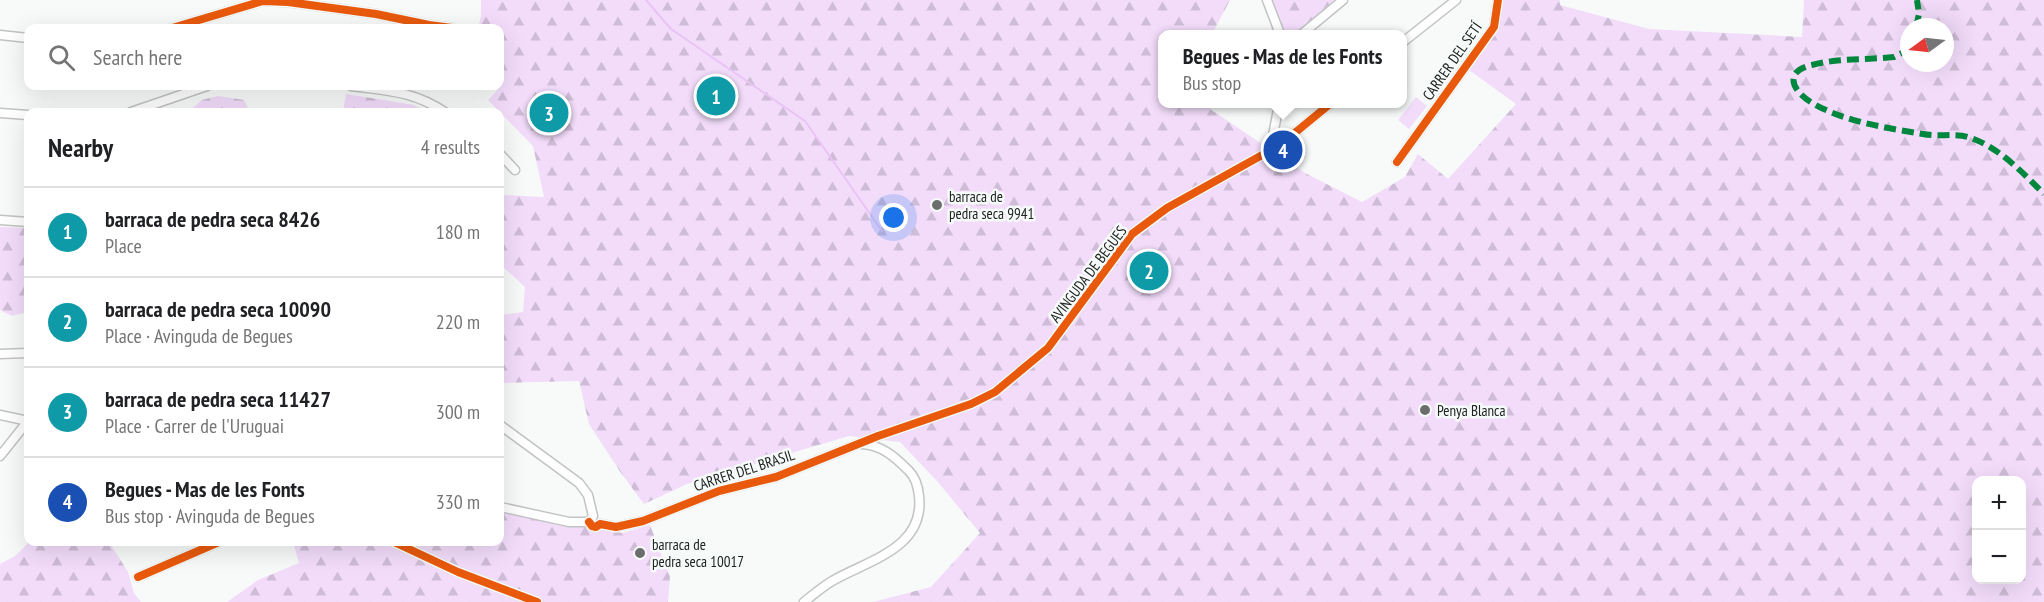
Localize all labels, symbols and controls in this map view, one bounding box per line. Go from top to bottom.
street label: CARRER DEL SETÍ [1418,18,1486,104]
north arrow [1900,18,1954,72]
search box [24,24,504,90]
popup [1158,30,1407,108]
icon: search [45,41,78,74]
text: Begues - Mas de les Fonts [1183,42,1382,70]
text: Search here [93,43,182,71]
text: Bus stop [1183,70,1241,96]
pin: 1 [696,74,736,118]
pin: 3 [530,90,568,136]
pin: 4 [1264,128,1302,172]
text: Nearby [48,131,113,164]
text: 4 results [421,134,480,160]
place label: barraca de pedra seca 9941 [949,187,1034,223]
marker: barraca de pedra seca 9941 [930,198,944,212]
your location [879,203,908,232]
text: barraca de pedra seca 8426 [105,205,320,233]
text: 1 [63,219,72,245]
text: 180 m [436,219,480,245]
street label: AVINGUDA DE BEGUES [1045,222,1131,326]
text: Place [105,233,142,259]
pin: 2 [1130,248,1168,294]
text: barraca de pedra seca 10090 [105,295,331,323]
text: 2 [63,309,72,335]
text: 220 m [436,309,480,335]
text: Place · Avinguda de Begues [105,323,293,349]
text: barraca de pedra seca 11427 [105,385,331,413]
text: 3 [63,399,72,425]
text: 300 m [436,399,480,425]
place label: Penya Blanca [1437,401,1505,420]
marker: Penya Blanca [1418,403,1432,417]
text: Place · Carrer de l'Uruguai [105,413,284,439]
street label: CARRER DEL BRASIL [691,444,798,495]
text: Begues - Mas de les Fonts [105,475,305,503]
map controls [1972,476,2026,584]
button: + [1972,476,2026,530]
text: 4 [63,489,72,515]
text: 330 m [436,489,480,515]
text: Bus stop · Avinguda de Begues [105,503,315,529]
button: − [1972,530,2026,584]
place label: barraca de pedra seca 10017 [652,535,744,571]
marker: barraca de pedra seca 10017 [633,546,647,560]

